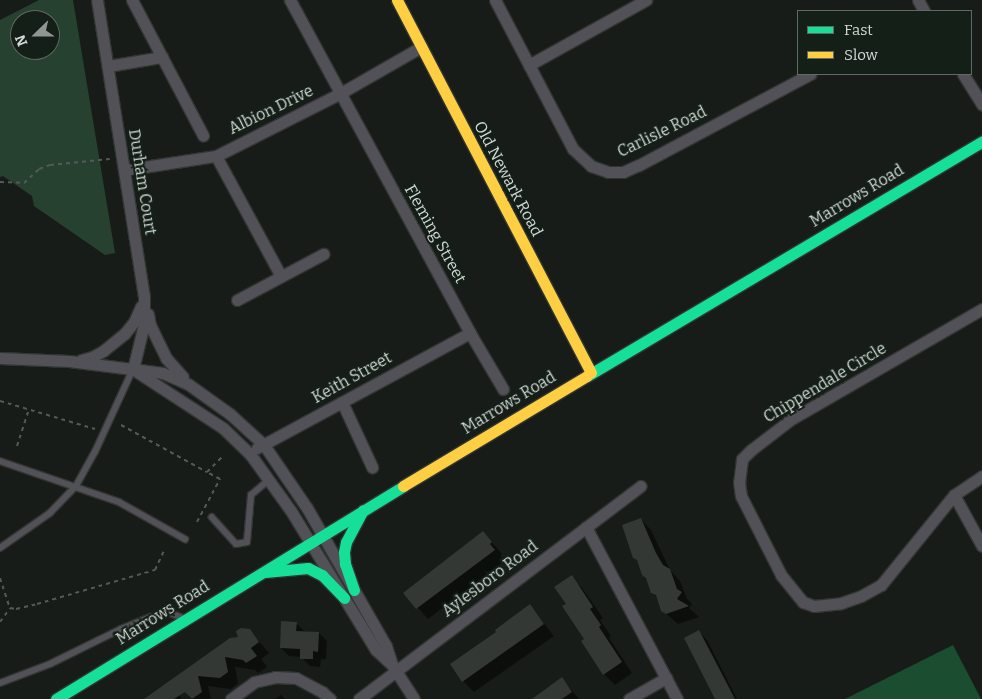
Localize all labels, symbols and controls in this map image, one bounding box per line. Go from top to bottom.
north arrow [10,10,60,60]
legend [797,10,972,75]
text: Fast [844,21,873,39]
text: N [12,32,31,49]
text: Slow [844,46,878,64]
street label: Albion Drive [226,81,316,139]
street label: Carlisle Road [614,102,710,162]
street label: Old Newark Road [470,118,546,240]
street label: Durham Court [124,128,160,236]
street label: Marrows Road [807,160,907,232]
street label: Fleming Street [400,181,470,287]
street label: Chippendale Circle [760,339,890,427]
street label: Keith Street [309,348,395,408]
street label: Marrows Road [459,367,559,439]
street label: Aylesboro Road [438,537,542,621]
street label: Marrows Road [113,577,213,649]

